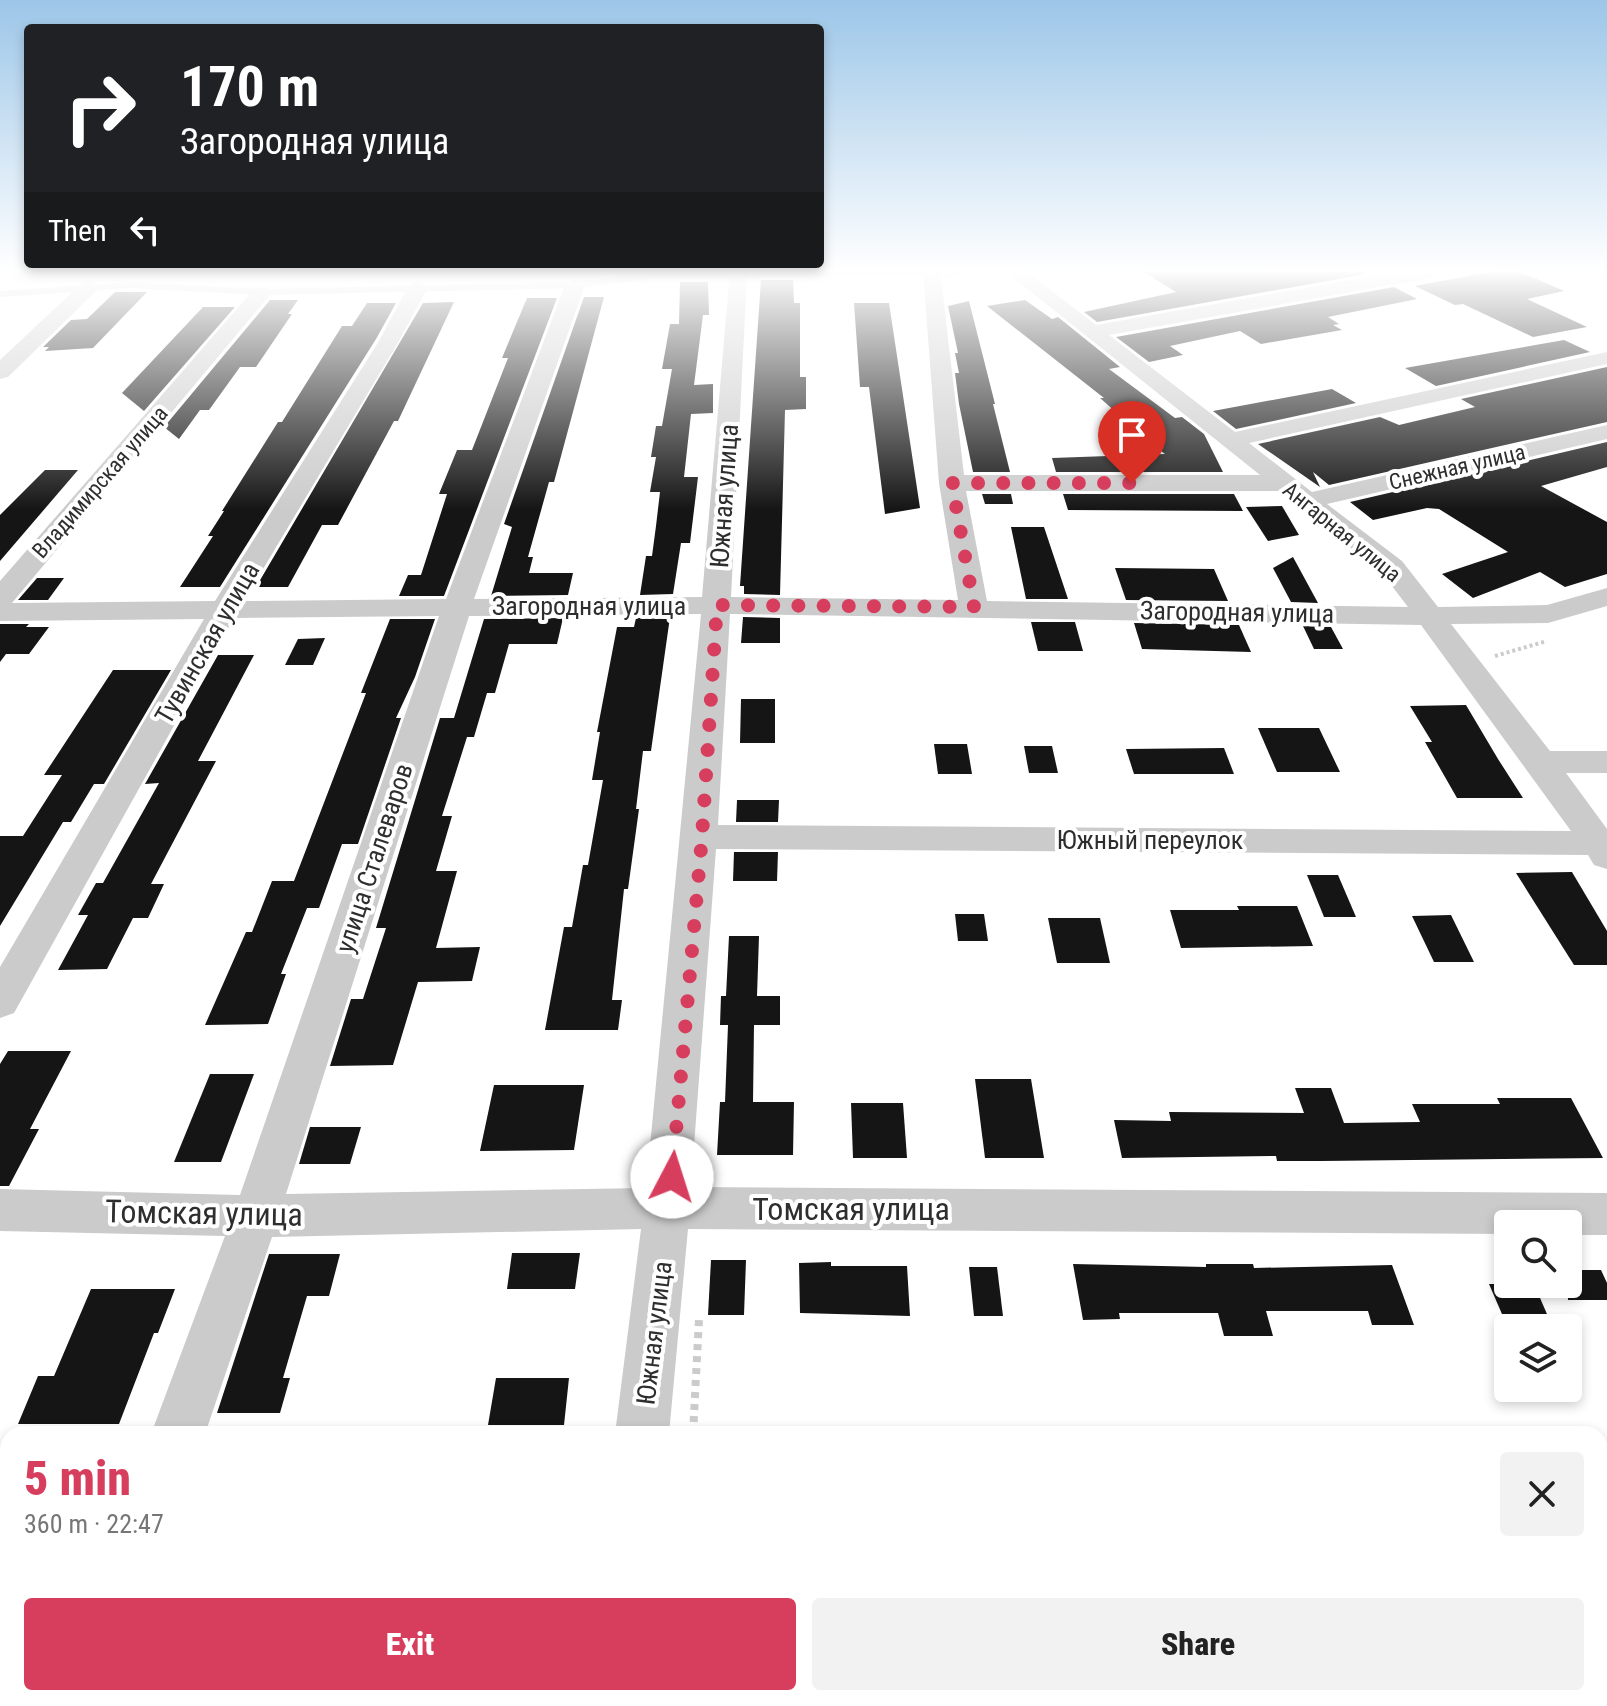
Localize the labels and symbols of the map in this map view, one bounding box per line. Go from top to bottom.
street label: Владимирская улица [27,401,173,563]
pin [1098,401,1166,483]
street label: Южная улица [704,423,744,569]
street label: Снежная улица [1386,439,1528,495]
street label: Ангарная улица [1278,477,1406,587]
street label: Тувинская улица [149,557,265,729]
street label: Загородная улица [492,591,686,621]
street label: Загородная улица [1140,595,1334,629]
street label: улица Сталеваров [329,760,419,956]
street label: Южный переулок [1057,825,1244,855]
position arrow [630,1135,714,1219]
street label: Томская улица [752,1190,950,1228]
street label: Томская улица [105,1192,303,1234]
street label: Южная улица [630,1260,678,1406]

